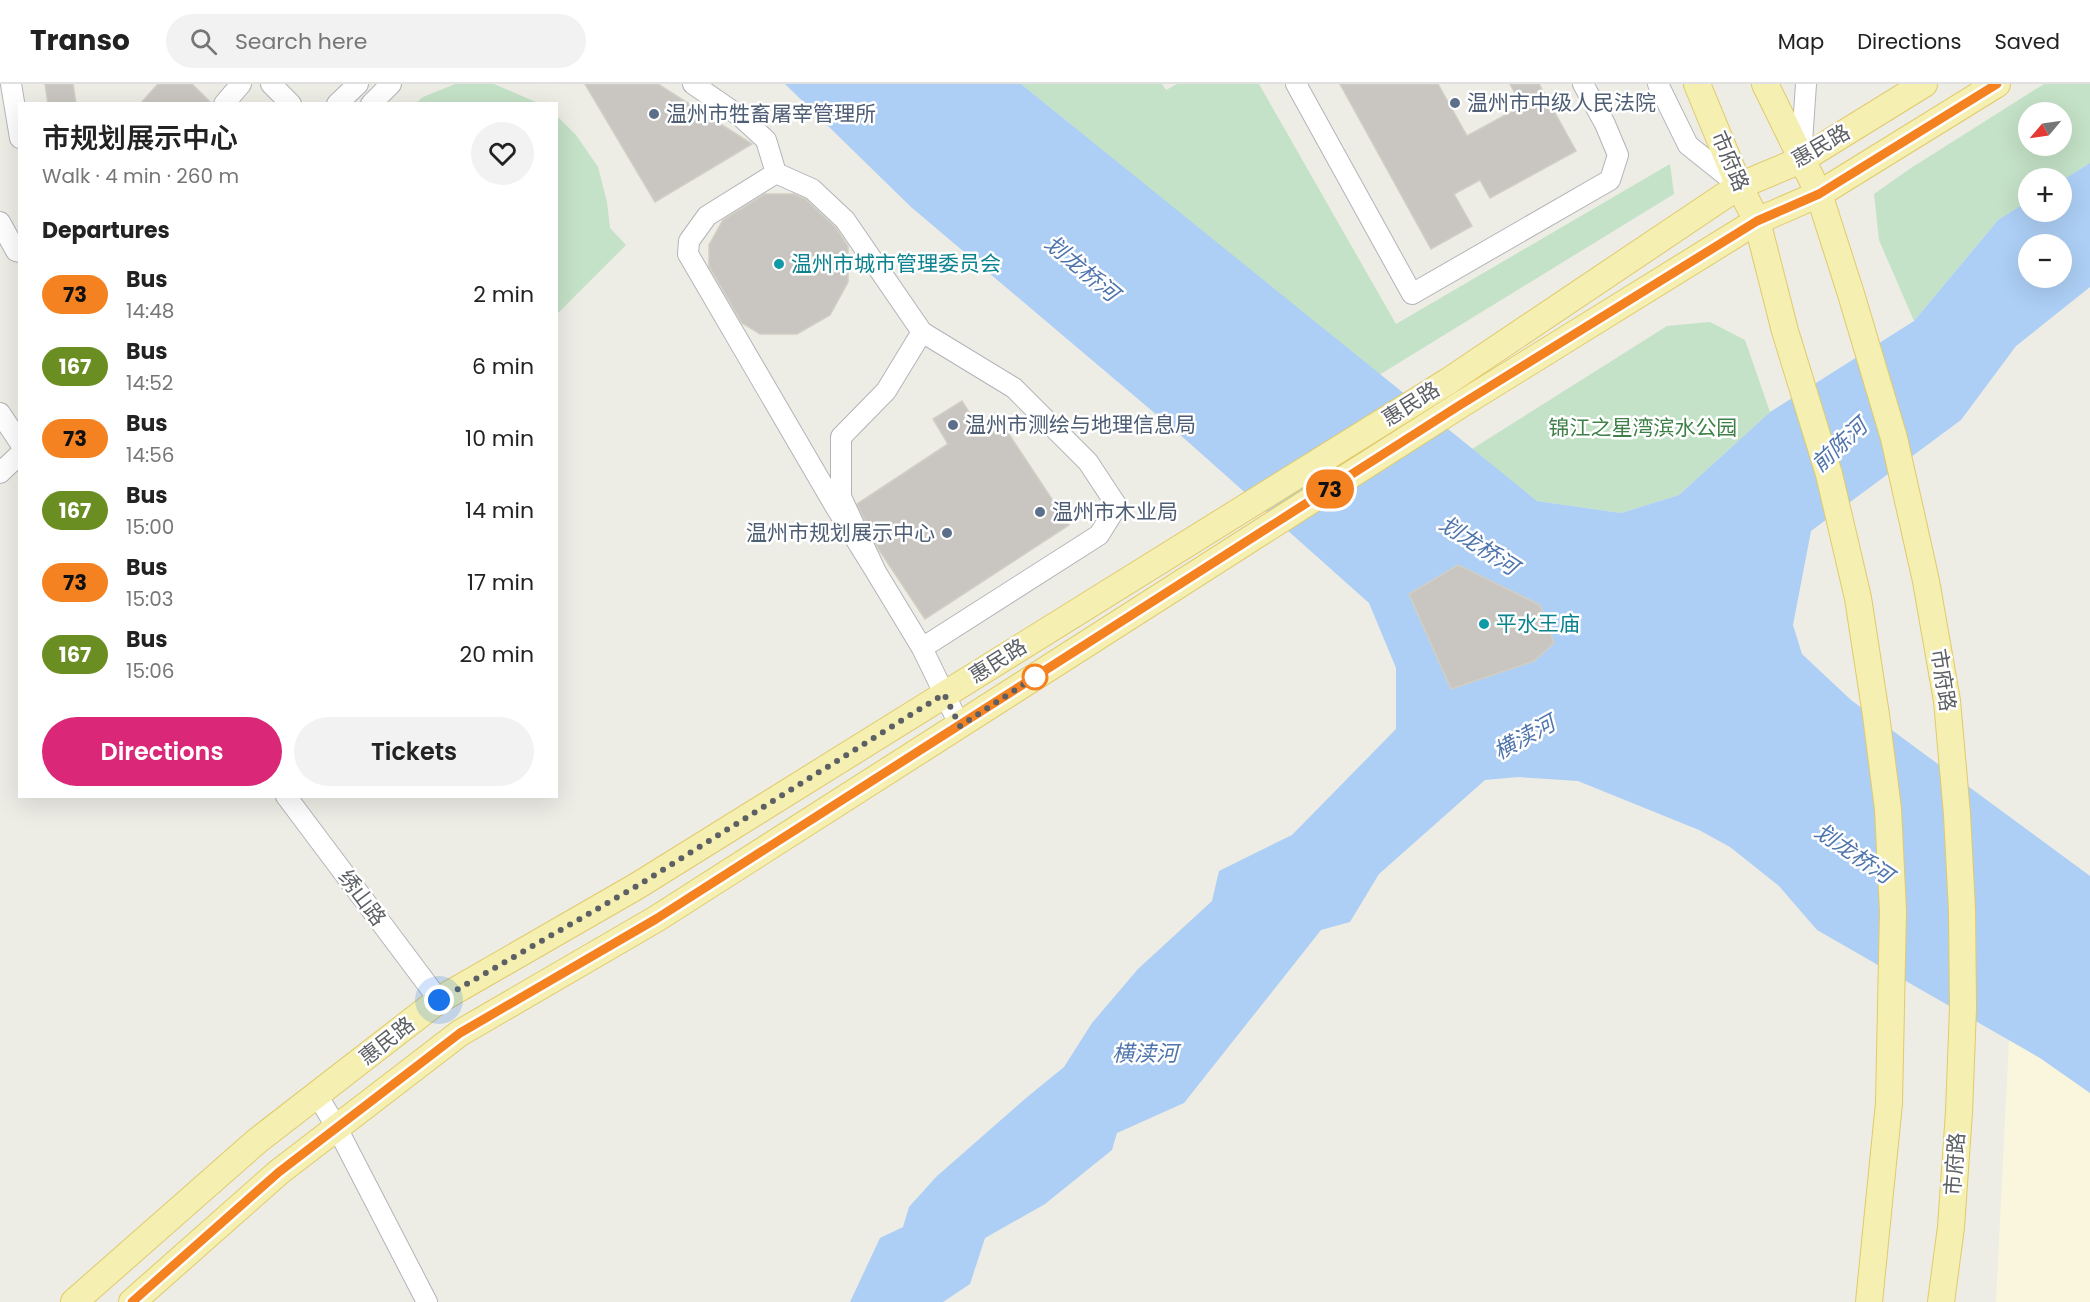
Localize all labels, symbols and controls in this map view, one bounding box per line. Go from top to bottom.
search box [166,14,586,68]
text: Transo [30,21,130,60]
icon: search [187,25,220,58]
text: Search here [235,26,367,57]
text: Map [1778,27,1824,56]
text: Directions [1857,27,1961,56]
text: Saved [1994,27,2060,56]
place label: 温州市中级人民法院 [1467,88,1656,117]
marker: 温州市中级人民法院 [1448,96,1462,110]
place label: 温州市牲畜屠宰管理所 [666,99,876,128]
north arrow [2018,102,2072,156]
map controls [2018,102,2072,288]
marker: 温州市牲畜屠宰管理所 [647,107,661,121]
street label: 惠民路 [1786,117,1855,174]
text: 市规划展示中心 [42,119,238,158]
button: heart [471,122,534,185]
street label: 市府路 [1705,126,1756,195]
text: Walk · 4 min · 260 m [42,162,239,190]
button: + [2018,168,2072,222]
text: Departures [42,215,170,246]
water label: 划龙桥河 [1038,228,1128,311]
button: − [2018,234,2072,288]
place label: 温州市城市管理委员会 [791,249,1001,278]
marker: 温州市城市管理委员会 [772,257,786,271]
text: Bus [126,264,168,295]
text: 2 min [473,279,534,310]
text: 73 [63,280,87,309]
text: 14:48 [126,297,174,325]
text: Bus [126,336,168,367]
text: 6 min [472,351,534,382]
text: 167 [59,352,91,381]
text: 14:52 [126,369,173,397]
street label: 惠民路 [1376,375,1445,433]
text: Bus [126,408,168,439]
water label: 前陈河 [1805,409,1877,479]
place label: 温州市测绘与地理信息局 [965,410,1196,439]
park label: 锦江之星湾滨水公园 [1549,413,1738,442]
marker: 温州市测绘与地理信息局 [946,418,960,432]
text: 10 min [465,423,534,454]
text: 73 [63,424,87,453]
text: 14:56 [126,441,175,469]
line badge: 73 [1303,470,1357,508]
text: 73 [1318,475,1342,504]
text: Bus [126,480,168,511]
text: 14 min [465,495,534,526]
text: 167 [59,496,91,525]
place label: 温州市木业局 [1052,497,1178,526]
marker: 温州市木业局 [1033,505,1047,519]
water label: 划龙桥河 [1433,508,1527,585]
text: 15:00 [126,513,174,541]
place label: 温州市规划展示中心 [746,518,935,547]
marker: 温州市规划展示中心 [940,526,954,540]
text: Bus [126,552,168,583]
text: 17 min [467,567,534,598]
text: 73 [63,568,87,597]
text: 15:03 [126,585,174,613]
place label: 平水王庙 [1496,609,1580,638]
marker: 平水王庙 [1477,617,1491,631]
text: Bus [126,624,168,655]
street label: 惠民路 [963,632,1032,690]
text: 20 min [460,639,534,670]
text: 167 [59,640,91,669]
street label: 市府路 [1924,647,1963,713]
text: 15:06 [126,657,174,685]
unlabelled marker [1022,664,1048,690]
water label: 横渎河 [1488,706,1564,767]
button: Directions [42,717,282,786]
button: Tickets [294,717,534,786]
water label: 划龙桥河 [1809,816,1902,893]
street label: 绣山路 [332,864,393,932]
your location [424,985,454,1015]
street label: 惠民路 [353,1010,420,1071]
water label: 横渎河 [1112,1038,1182,1069]
street label: 市府路 [1938,1132,1971,1196]

